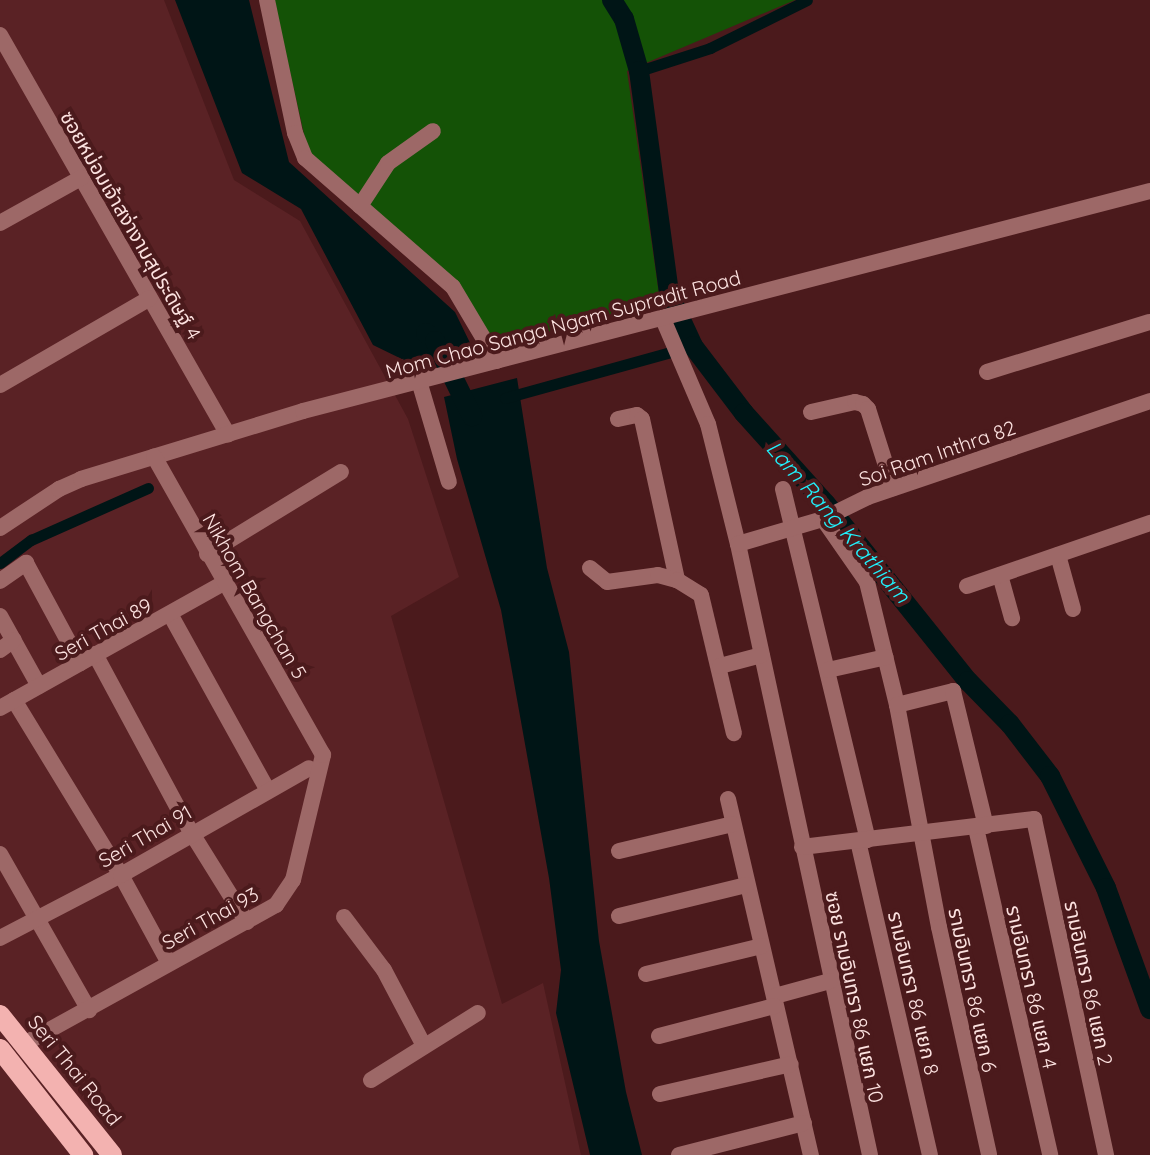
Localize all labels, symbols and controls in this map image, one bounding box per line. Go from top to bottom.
street label: ซอยหม่อมเจ้าสง่างามสุประดิษฐ์ 4 [56,106,206,344]
street label: Mom Chao Sanga Ngam Supradit Road [383,265,743,383]
street label: Soi Ram Inthra 82 [856,415,1018,491]
water label: Lam Rang Krathiam [760,436,916,608]
street label: Nikhom Bangchan 5 [198,509,312,683]
street label: Seri Thai 89 [50,593,156,665]
street label: Seri Thai 91 [94,800,196,872]
street label: Seri Thai 93 [157,882,263,954]
street label: ซอย รามอินทรา 86 แยก 10 [821,889,889,1105]
street label: รามอินทรา 86 แยก 2 [1060,899,1118,1067]
street label: รามอินทรา 86 แยก 4 [1002,903,1062,1071]
street label: รามอินทรา 86 แยก 6 [944,906,1002,1074]
street label: รามอินทรา 86 แยก 8 [883,909,945,1077]
street label: Seri Thai Road [23,1010,127,1130]

